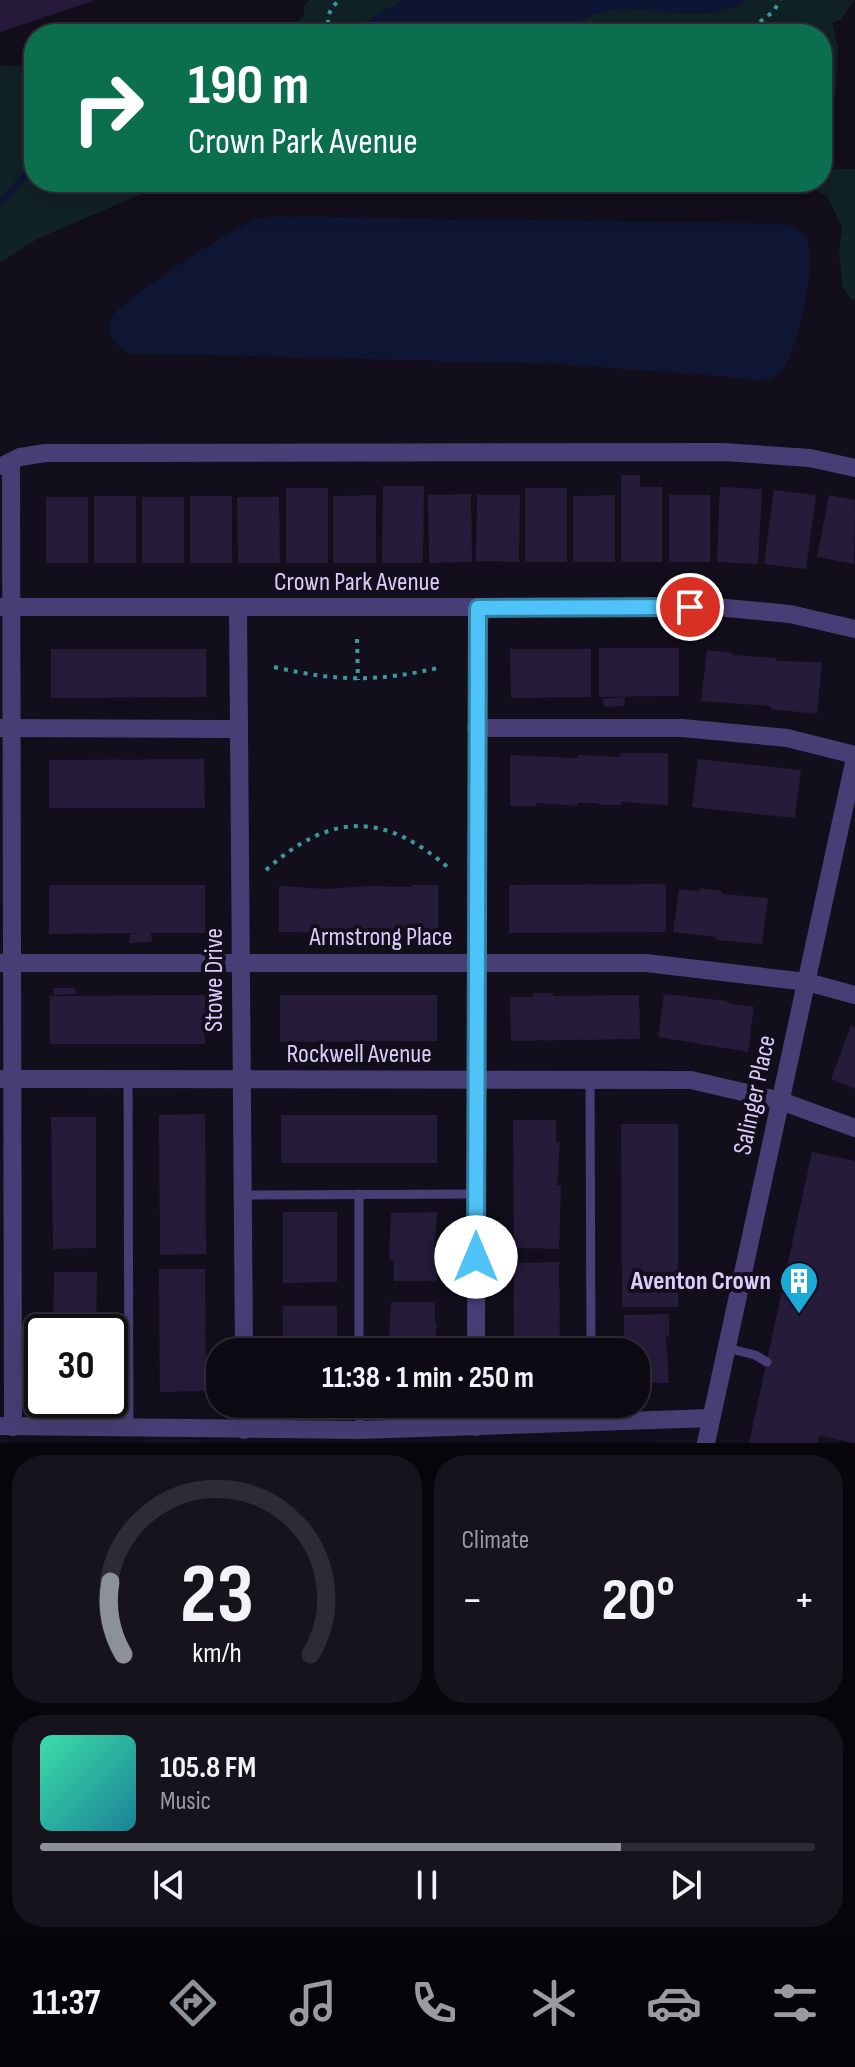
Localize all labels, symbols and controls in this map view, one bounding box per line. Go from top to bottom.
text: 190 m [188,53,309,120]
icon: right [56,56,160,160]
text: Crown Park Avenue [188,121,418,164]
street label: Crown Park Avenue [274,567,440,598]
pin [656,573,724,641]
icon: arrive [668,585,712,629]
street label: Armstrong Place [308,922,453,953]
street label: Stowe Drive [199,928,230,1032]
street label: Salinger Place [727,1032,783,1158]
street label: Rockwell Avenue [286,1039,432,1070]
position arrow [434,1215,518,1299]
building icon: Aventon Crown [778,1260,820,1315]
place label: Aventon Crown [630,1266,771,1297]
speed limit sign: 30 [24,1314,128,1418]
text: 11:38 · 1 min · 250 m [322,1360,534,1396]
text: Climate [462,1525,529,1556]
text: 23 [180,1546,254,1646]
text: 20° [601,1565,675,1637]
text: − [462,1574,483,1627]
text: + [793,1574,815,1627]
text: km/h [192,1636,241,1671]
text: 105.8 FM [160,1750,256,1786]
text: Music [160,1786,211,1817]
icon: previous [147,1863,191,1907]
icon: pause [405,1863,449,1907]
icon: next [664,1863,708,1907]
icon: directions [165,1975,221,2031]
icon: music [285,1975,341,2031]
icon: phone [406,1975,462,2031]
icon: climate [526,1975,582,2031]
icon: car [646,1975,702,2031]
icon: filters [767,1975,823,2031]
text: 11:37 [32,1982,100,2025]

